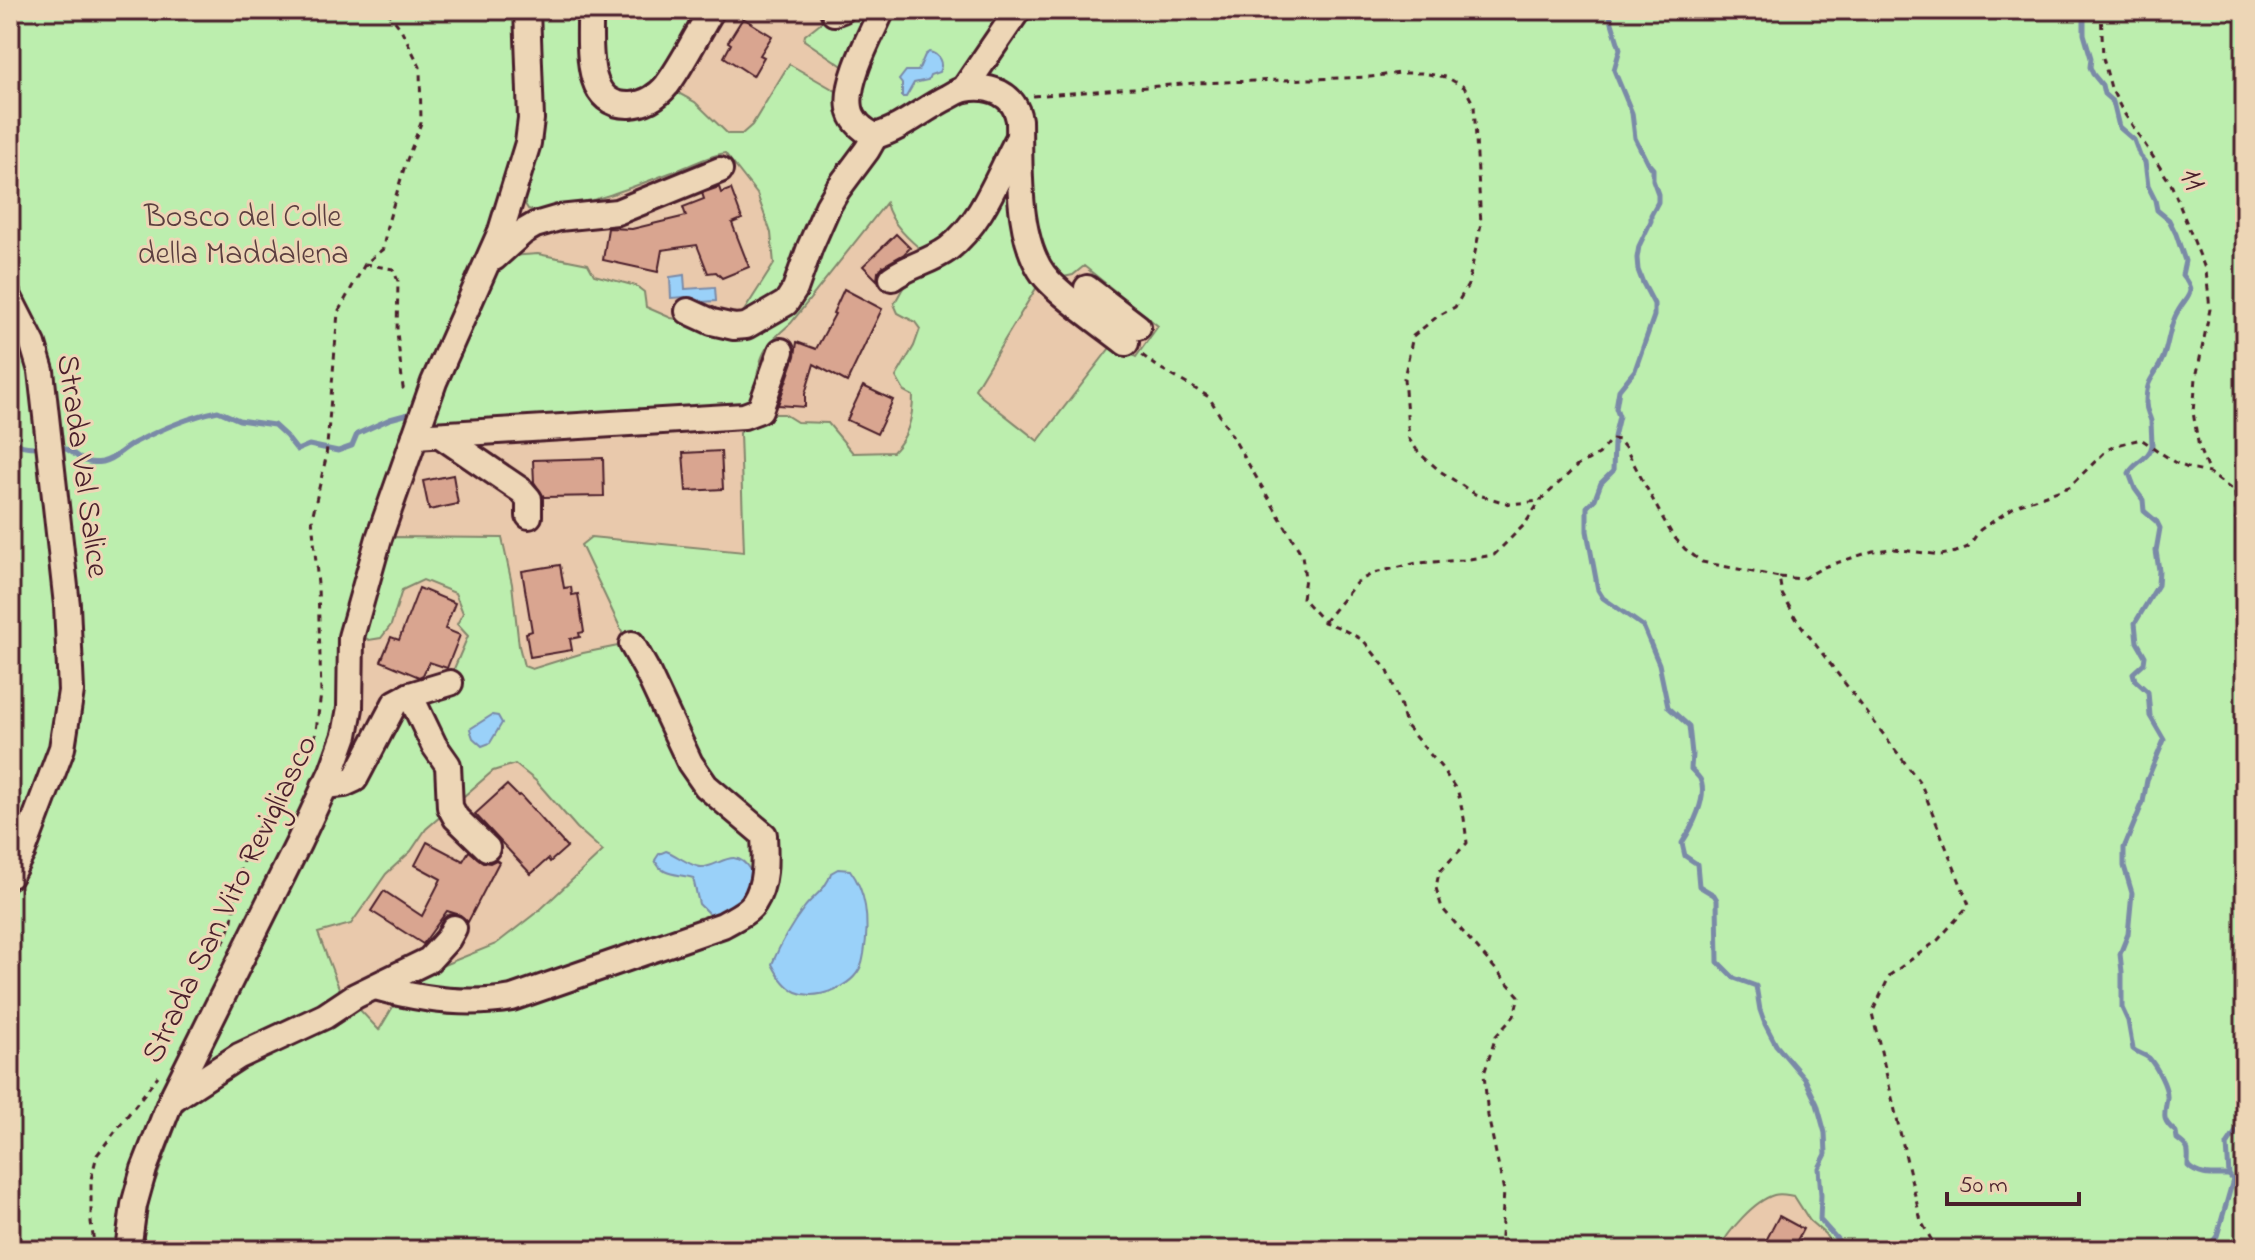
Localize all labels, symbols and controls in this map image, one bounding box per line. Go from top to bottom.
street label: 11 [2165,160,2217,200]
park label: Bosco del Colle della Maddalena [137,195,349,279]
street label: Strada Val Salice [42,351,120,581]
street label: Strada San Vito Revigliasco [131,728,331,1072]
scale bar [1947,1156,2079,1206]
text: 50 m [1959,1169,2008,1204]

